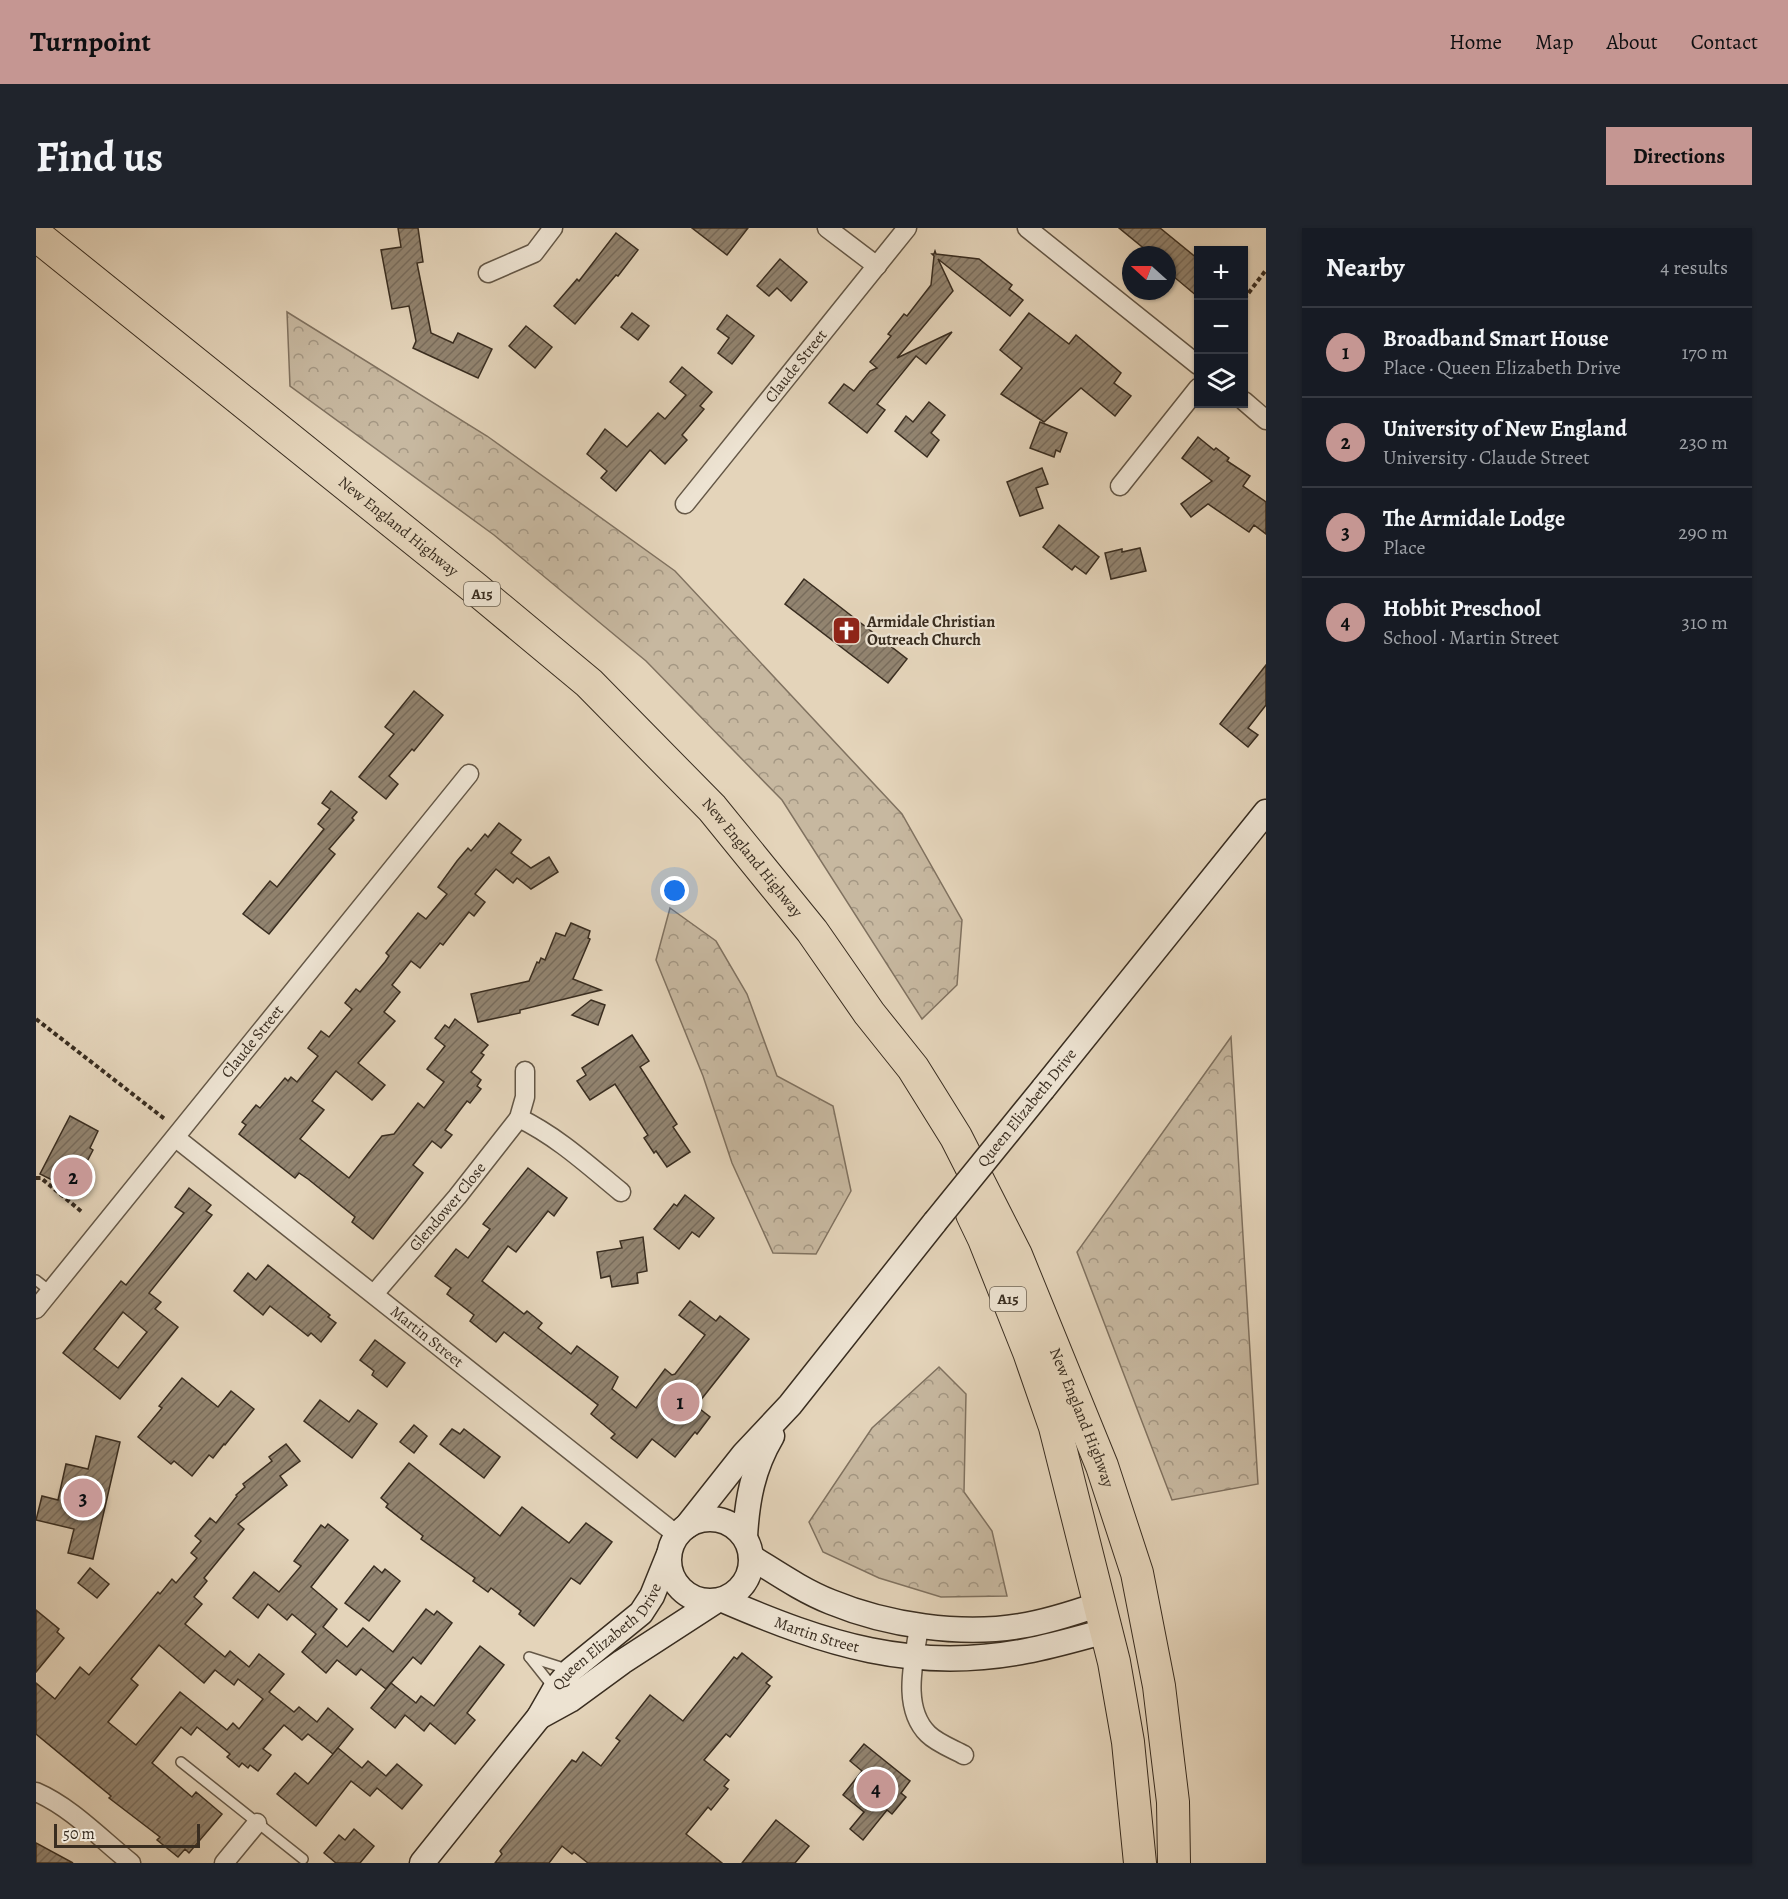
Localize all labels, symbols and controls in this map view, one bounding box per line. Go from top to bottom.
text: Turnpoint [30,23,151,61]
text: Home [1449,28,1502,56]
text: Map [1535,28,1573,56]
text: About [1606,28,1658,56]
text: Contact [1691,28,1758,56]
button: Directions [1606,127,1752,185]
text: Find us [36,128,163,185]
north arrow [1122,246,1176,300]
map controls [1194,246,1248,408]
button: + [1194,246,1248,300]
text: Nearby [1326,250,1405,285]
text: 4 results [1660,254,1728,281]
button: − [1194,300,1248,354]
text: Broadband Smart House [1383,324,1609,354]
street label: Claude Street [760,325,832,407]
text: 1 [1342,339,1349,366]
text: 170 m [1682,339,1728,366]
button: layers [1194,354,1248,408]
text: Place · Queen Elizabeth Drive [1383,354,1621,381]
text: University of New England [1383,414,1627,444]
text: 2 [1341,429,1350,456]
text: 230 m [1679,429,1728,456]
text: University · Claude Street [1383,444,1589,471]
street label: New England Highway [334,471,464,582]
text: The Armidale Lodge [1383,504,1565,534]
text: 3 [1341,519,1350,546]
text: 290 m [1678,519,1728,546]
text: Place [1383,534,1425,561]
road number: A15 [464,582,500,606]
text: Hobbit Preschool [1383,594,1541,624]
text: 4 [1341,609,1350,636]
text: 310 m [1682,609,1728,636]
place label: Armidale Christian Outreach Church [866,611,995,651]
church icon: Armidale Christian Outreach Church [830,615,862,647]
text: School · Martin Street [1383,624,1559,651]
street label: New England Highway [697,793,808,923]
your location [660,876,689,905]
street label: Claude Street [216,1000,289,1083]
street label: Queen Elizabeth Drive [972,1044,1082,1172]
pin: 2 [54,1154,93,1200]
street label: Glendower Close [404,1158,491,1256]
road number: A15 [990,1287,1026,1311]
street label: Martin Street [385,1301,468,1373]
street label: New England Highway [1044,1345,1120,1491]
pin: 1 [660,1380,700,1424]
pin: 3 [64,1476,102,1520]
street label: Queen Elizabeth Drive [547,1580,667,1695]
street label: Martin Street [771,1611,861,1658]
pin: 4 [856,1766,896,1812]
scale bar [54,1821,200,1848]
text: 50 m [63,1823,95,1845]

